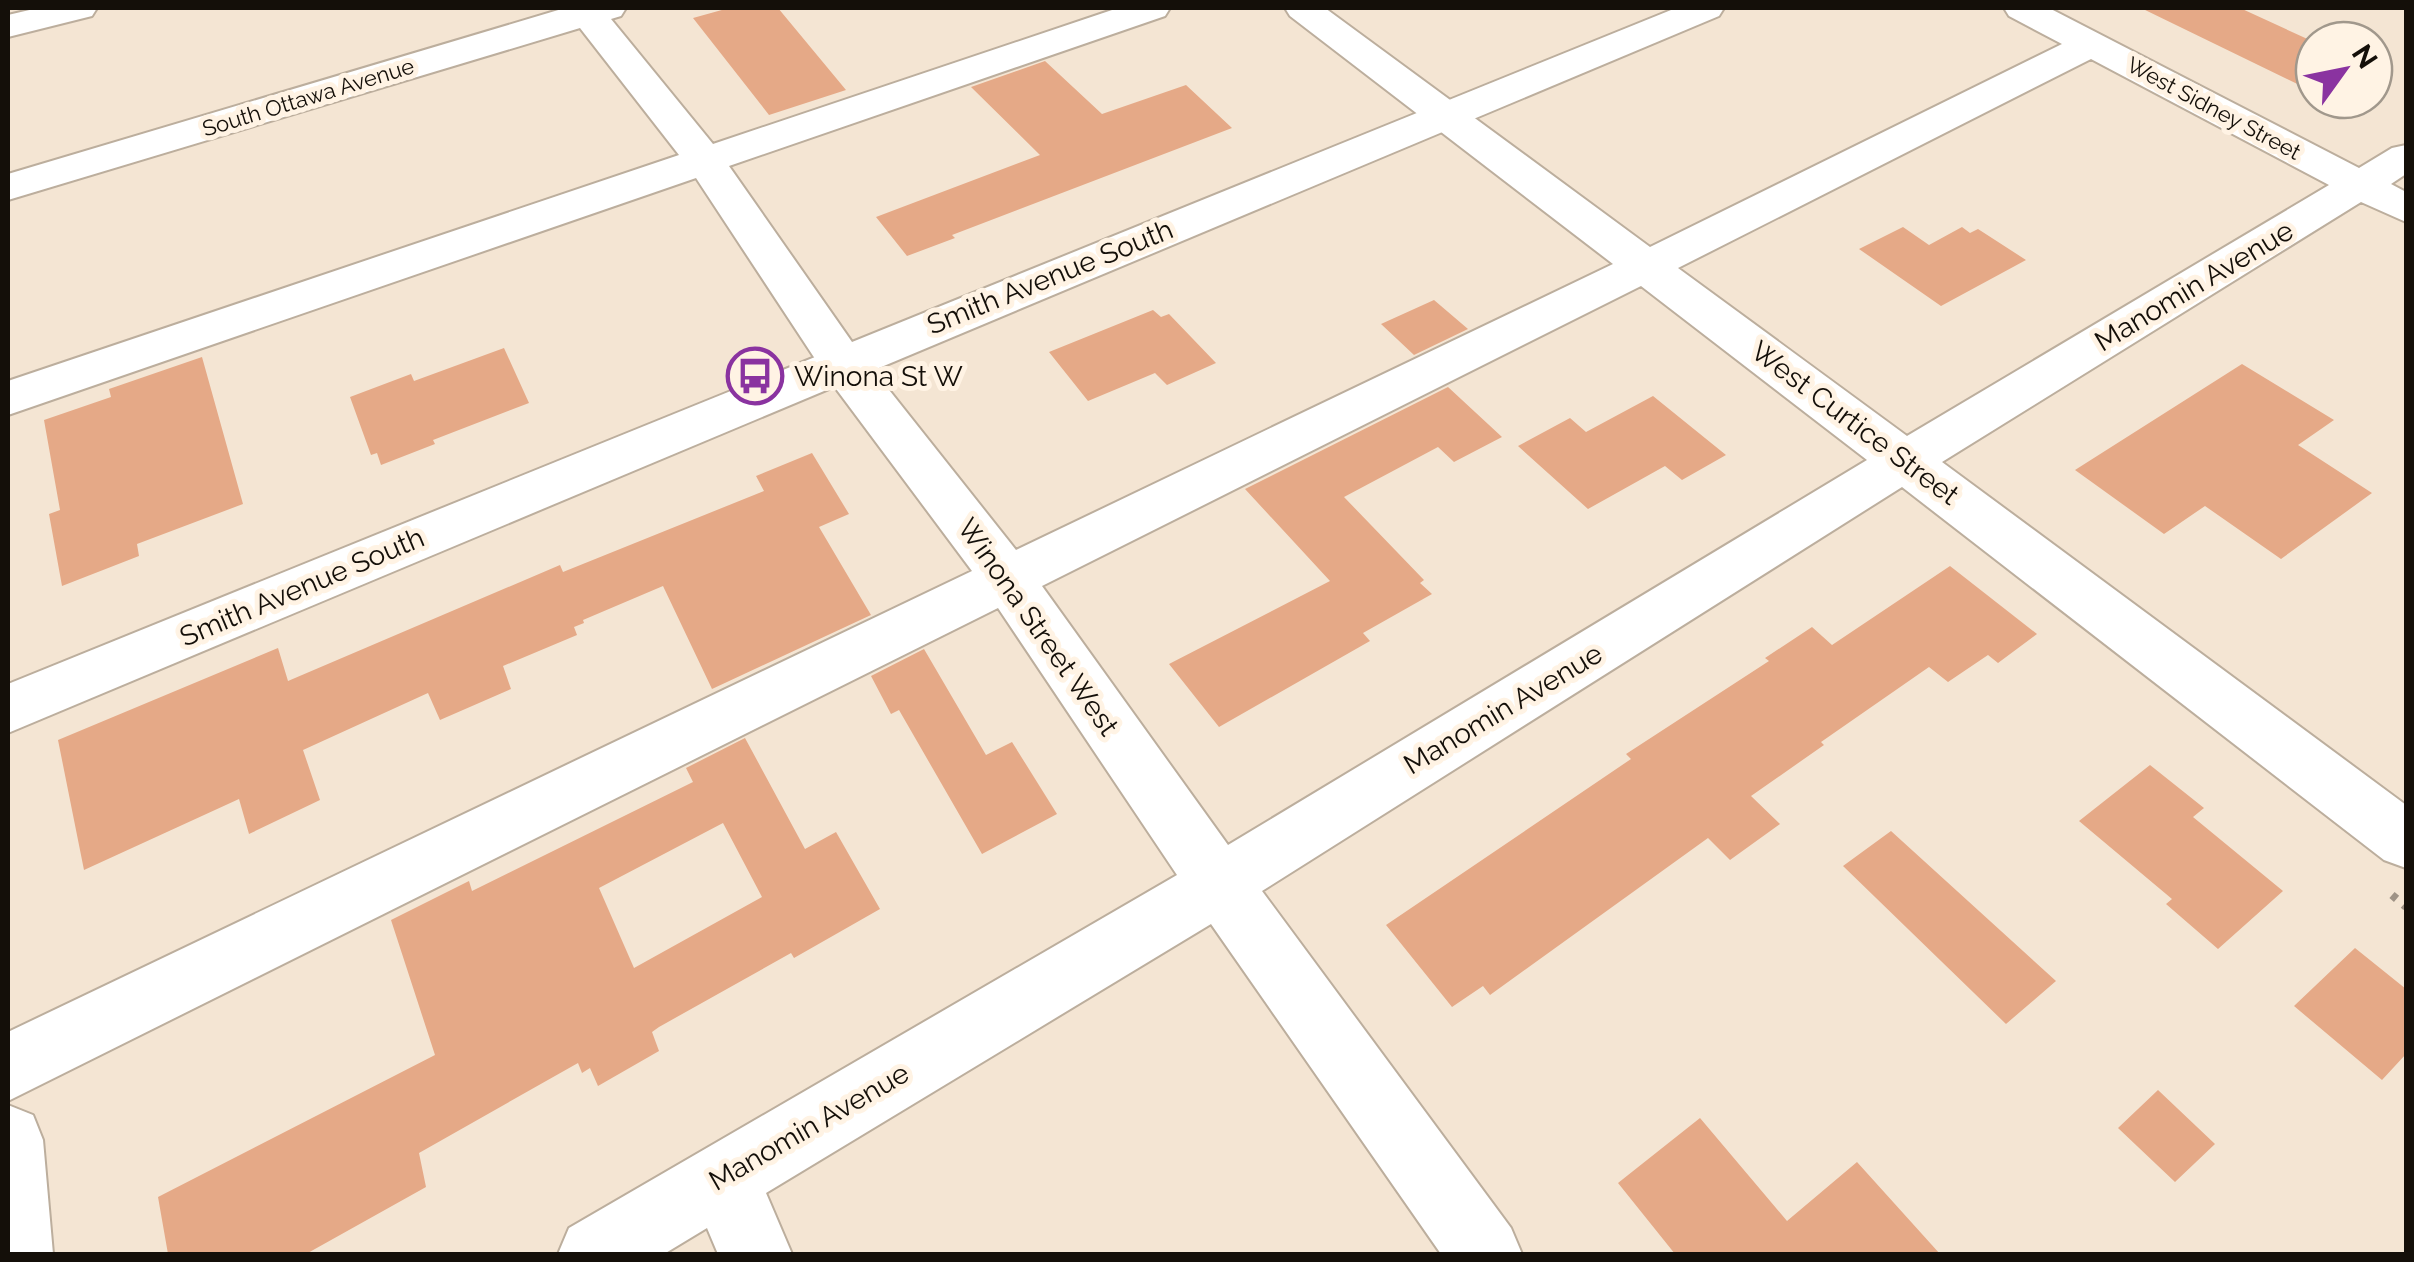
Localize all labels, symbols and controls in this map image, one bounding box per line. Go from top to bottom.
north arrow [2294,20,2394,120]
text: N [2345,39,2384,75]
street label: West Sidney Street [2123,51,2306,165]
street label: South Ottawa Avenue [199,52,417,142]
street label: Smith Avenue South [922,213,1178,341]
street label: Manomin Avenue [2089,214,2299,358]
street label: West Curtice Street [1745,334,1966,512]
bus stop icon: Winona St W [725,346,785,406]
place label: Winona St W [794,360,963,393]
street label: Winona Street West [951,512,1126,742]
street label: Smith Avenue South [175,521,429,653]
street label: Manomin Avenue [1398,637,1608,781]
street label: Manomin Avenue [703,1056,915,1198]

